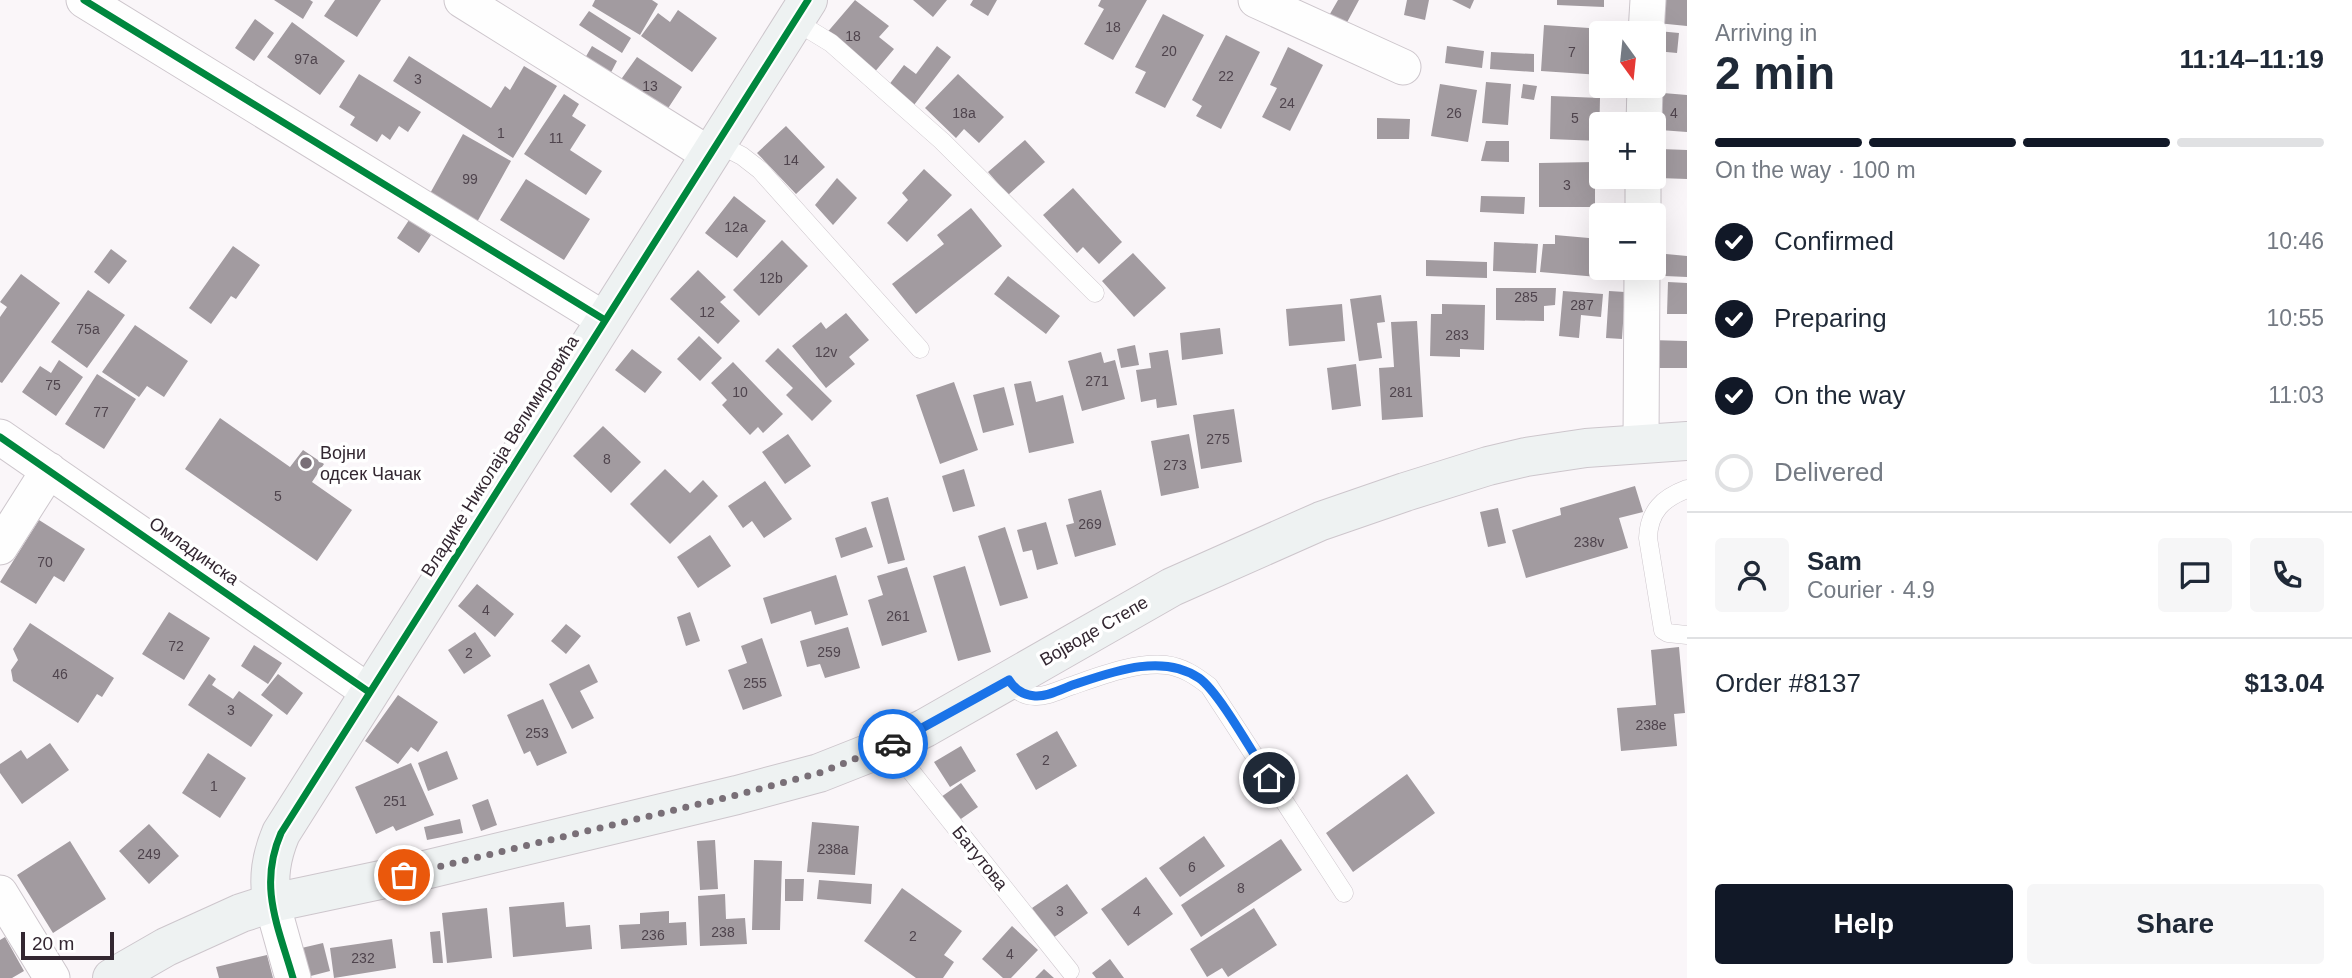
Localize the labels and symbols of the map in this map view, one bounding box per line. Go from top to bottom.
house number: 18 [1105,19,1121,35]
north arrow [1589,21,1666,98]
house number: 18 [845,28,861,44]
house number: 20 [1161,43,1177,59]
house number: 7 [1568,44,1576,60]
house number: 97a [294,51,318,67]
house number: 22 [1218,68,1234,84]
house number: 3 [414,71,422,87]
house number: 13 [642,78,658,94]
house number: 24 [1279,95,1295,111]
house number: 18a [952,105,976,121]
house number: 26 [1446,105,1462,121]
house number: 4 [1670,105,1678,121]
house number: 5 [1571,110,1579,126]
house number: 1 [497,125,505,141]
house number: 11 [549,130,563,146]
house number: 14 [783,152,799,168]
house number: 99 [462,171,478,187]
house number: 3 [1563,177,1571,193]
house number: 12a [724,219,748,235]
house number: 12b [759,270,783,286]
house number: 285 [1514,289,1538,305]
house number: 287 [1570,297,1594,313]
house number: 12 [699,304,715,320]
house number: 75a [76,321,100,337]
house number: 283 [1445,327,1469,343]
street label: Владике Николаја Велимировића [417,331,583,580]
house number: 12v [815,344,837,360]
house number: 271 [1085,373,1109,389]
house number: 75 [45,377,61,393]
house number: 10 [732,384,748,400]
house number: 281 [1389,384,1413,400]
house number: 77 [93,404,109,420]
house number: 275 [1206,431,1230,447]
place label: Војни одсек Чачак [320,443,421,484]
house number: 8 [603,451,611,467]
marker: Војни одсек Чачак [298,455,314,471]
house number: 273 [1163,457,1187,473]
house number: 5 [274,488,282,504]
street label: Омладинска [145,513,243,590]
house number: 269 [1078,516,1102,532]
house number: 238v [1574,534,1604,550]
house number: 70 [37,554,53,570]
street label: Војводе Степе [1036,592,1152,670]
house number: 4 [482,602,490,618]
house number: 261 [886,608,910,624]
house number: 72 [168,638,184,654]
house number: 259 [817,644,841,660]
house number: 2 [465,645,473,661]
house number: 46 [52,666,68,682]
house number: 255 [743,675,767,691]
house number: 3 [227,702,235,718]
courier [858,709,928,779]
house number: 238e [1635,717,1667,733]
house number: 253 [525,725,549,741]
pin [1239,748,1299,808]
house number: 2 [1042,752,1050,768]
house number: 1 [210,778,218,794]
house number: 251 [383,793,407,809]
street label: Батутова [948,822,1012,895]
house number: 238a [817,841,849,857]
pin [374,845,434,905]
house number: 249 [137,846,161,862]
house number: 6 [1188,859,1196,875]
house number: 8 [1237,880,1245,896]
house number: 3 [1056,903,1064,919]
house number: 4 [1133,903,1141,919]
house number: 238 [711,924,735,940]
house number: 236 [641,927,665,943]
house number: 2 [909,928,917,944]
scale bar [21,929,114,961]
house number: 4 [1006,946,1014,962]
house number: 232 [351,950,375,966]

